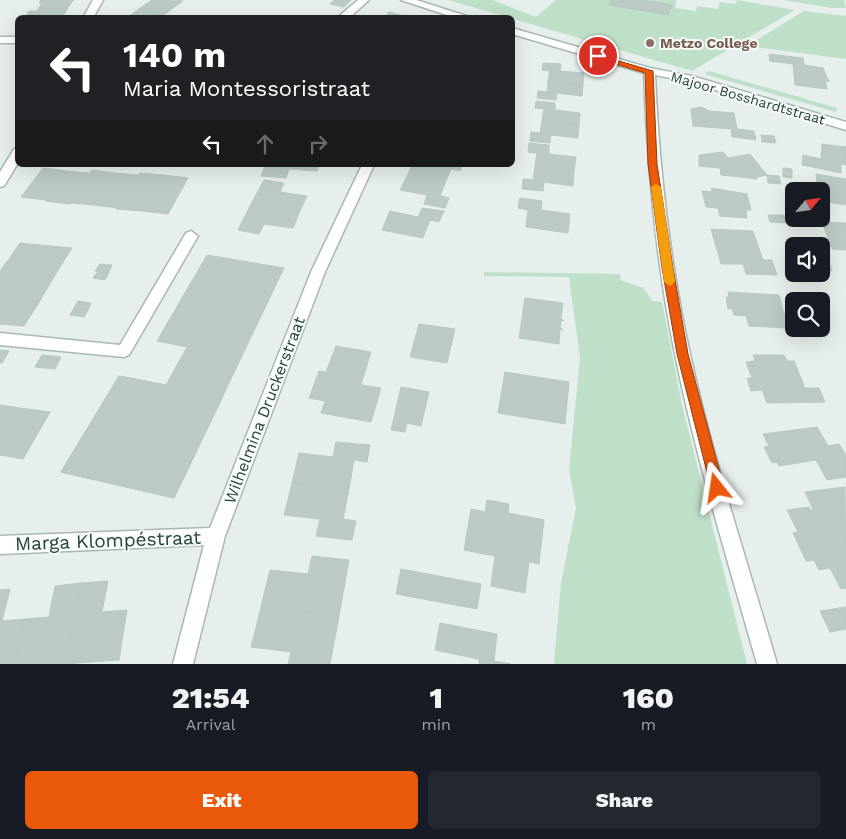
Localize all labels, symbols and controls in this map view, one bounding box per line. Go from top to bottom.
text: 140 m [123,34,226,76]
icon: left [40,35,105,100]
pin [577,35,619,77]
place label: Metzo College [660,35,758,51]
marker: Metzo College [644,37,656,49]
icon: arrive [584,42,612,70]
street label: Majoor Bosshardtstraat [669,68,827,128]
text: Maria Montessoristraat [123,76,370,101]
icon: left [198,130,226,158]
icon: ahead [251,130,279,158]
icon: right [304,130,332,158]
north arrow [785,182,830,228]
map controls [785,182,830,337]
button: sound [785,237,830,282]
button: search [785,292,830,337]
street label: Wilhelmina Druckerstraat [220,314,309,507]
position arrow [690,461,742,513]
street label: Marga Klompéstraat [15,526,202,555]
text: 21:54 [172,680,250,715]
text: 1 [429,680,443,715]
text: 160 [623,680,674,715]
text: Arrival [186,715,236,734]
text: min [421,715,451,734]
text: m [641,715,656,734]
button: Exit [25,771,418,829]
button: Share [428,771,821,829]

